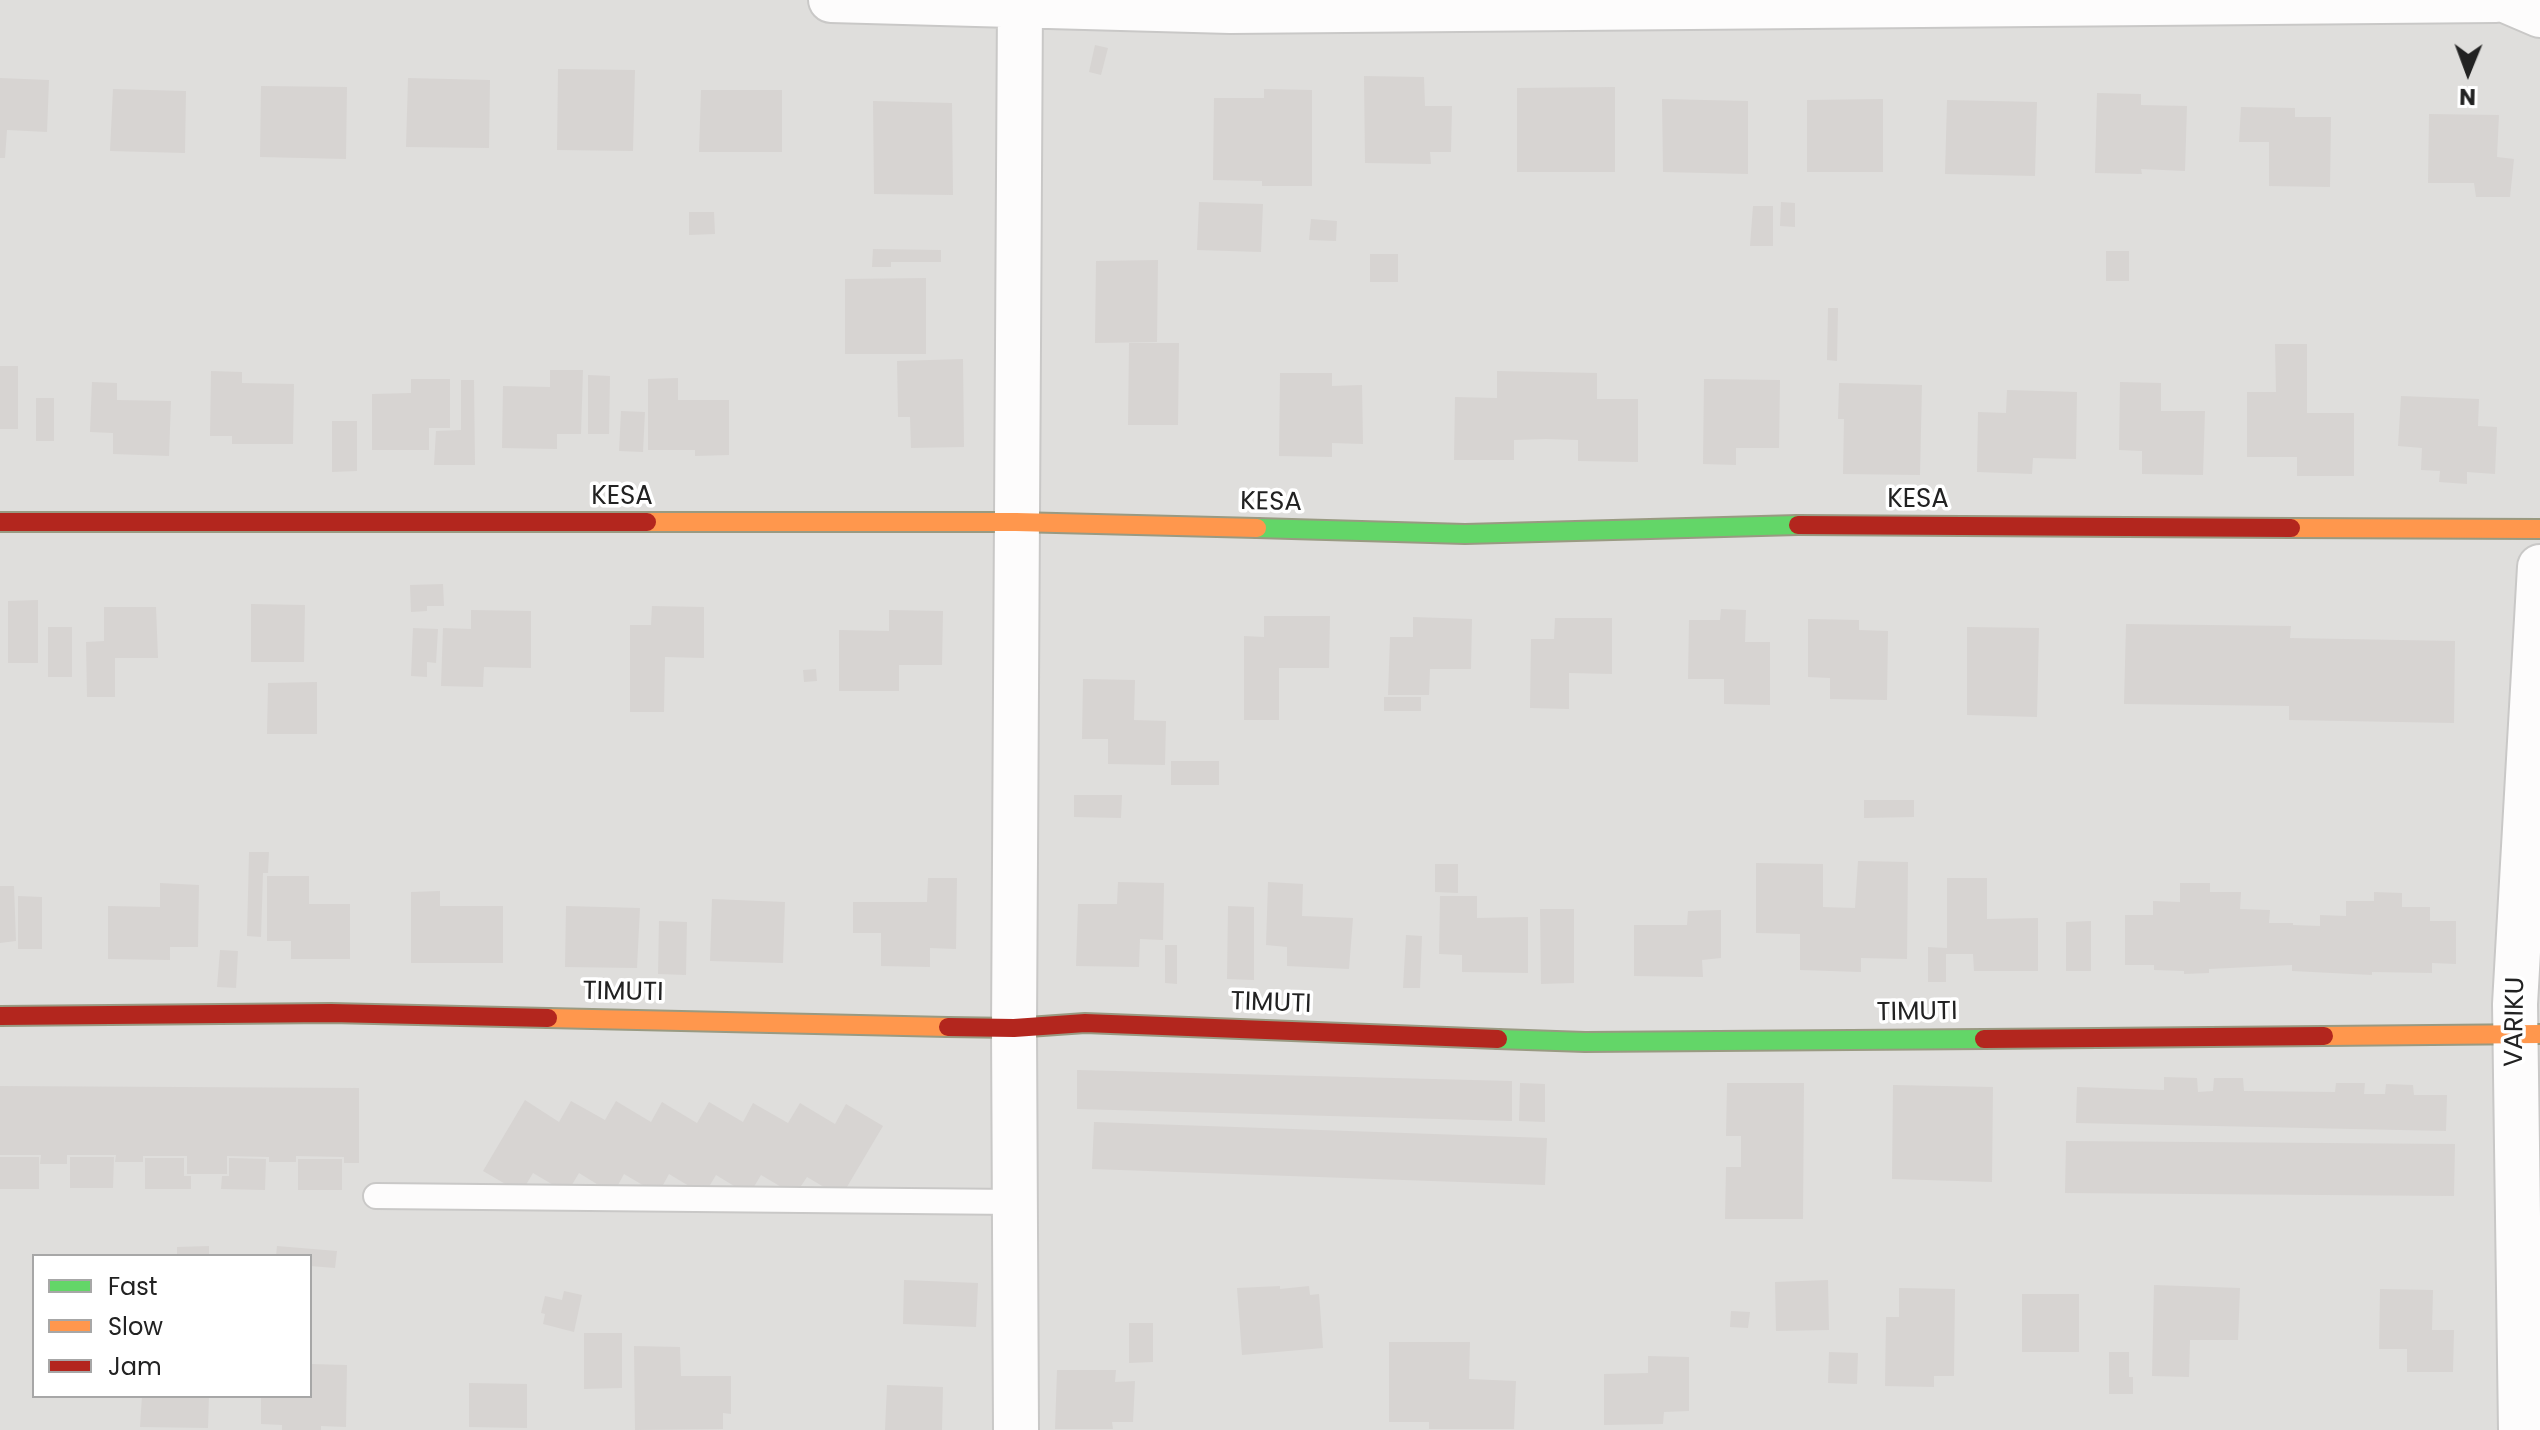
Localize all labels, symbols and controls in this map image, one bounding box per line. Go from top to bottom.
north arrow [2428,32,2508,112]
text: N [2459,81,2476,112]
street label: KESA [591,481,653,513]
street label: KESA [1887,484,1949,516]
street label: KESA [1240,487,1302,519]
street label: TIMUTI [582,977,664,1009]
street label: VARIKU [2500,977,2532,1067]
street label: TIMUTI [1230,987,1312,1021]
street label: TIMUTI [1876,997,1958,1029]
legend [32,1254,312,1398]
text: Fast [108,1270,158,1303]
text: Slow [108,1310,163,1343]
text: Jam [108,1350,162,1383]

